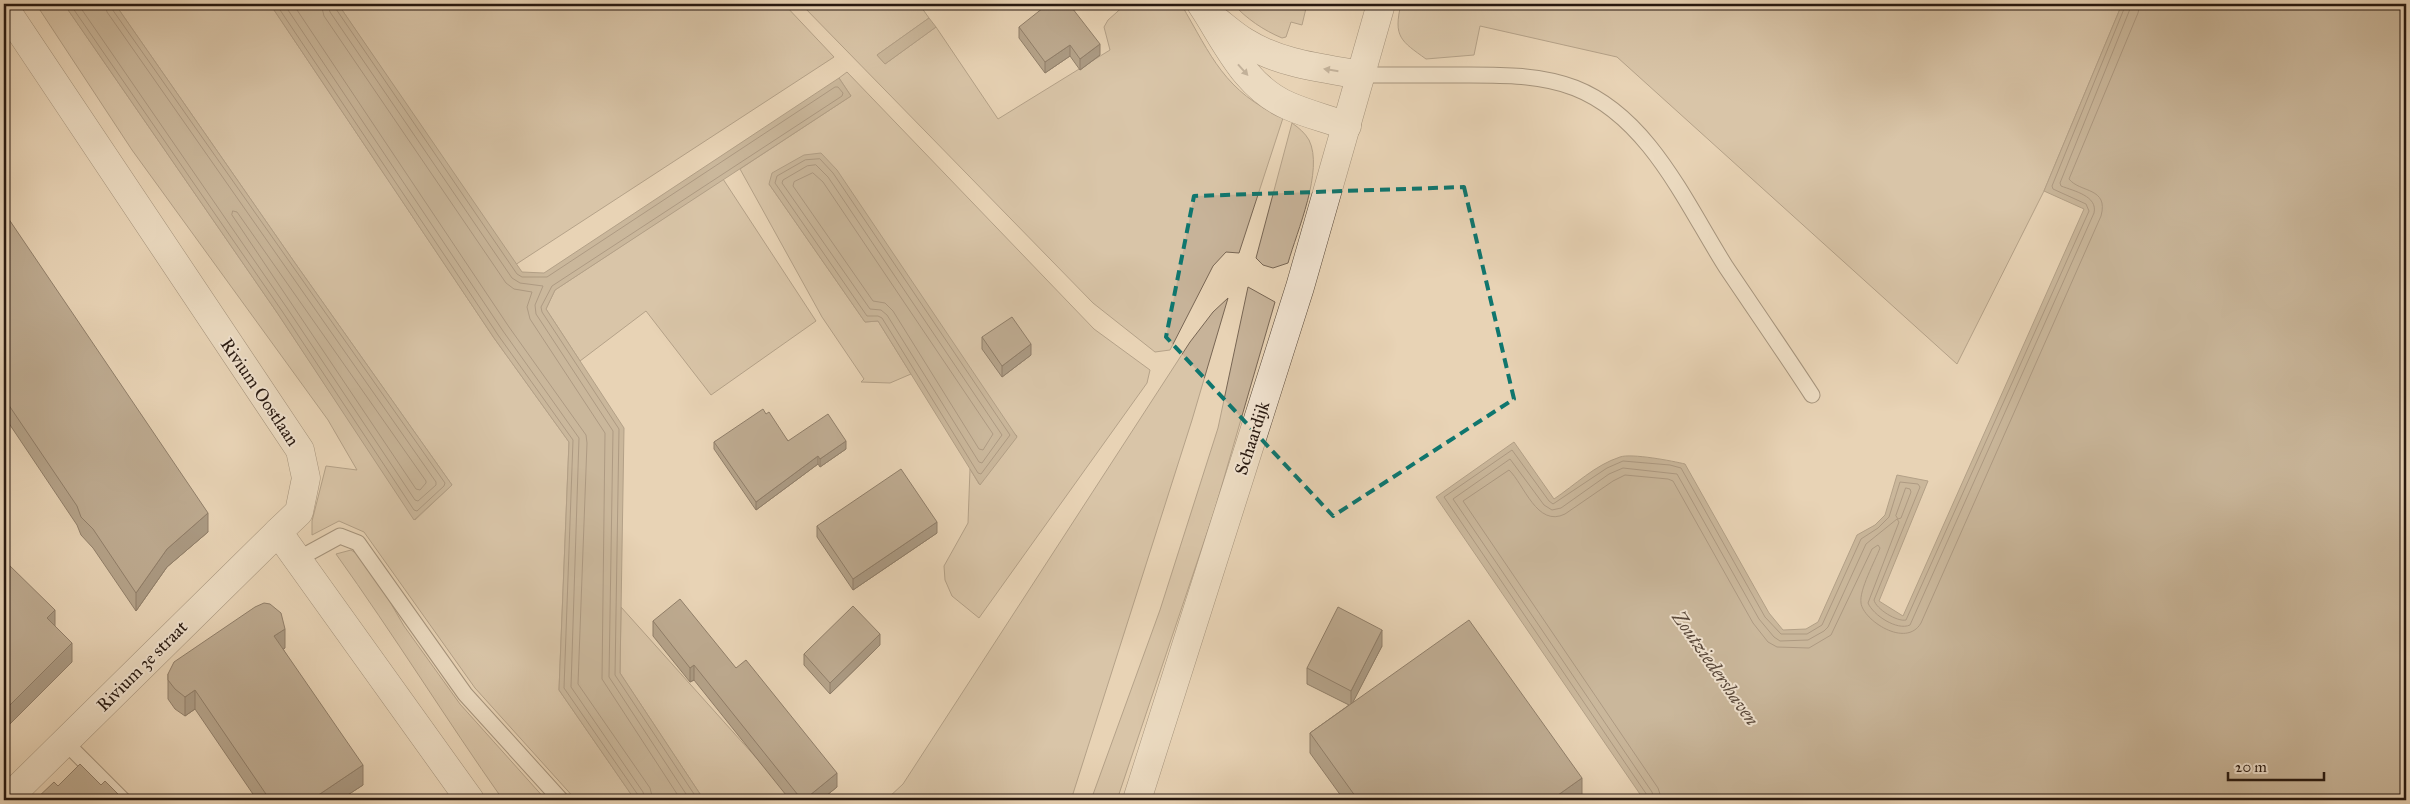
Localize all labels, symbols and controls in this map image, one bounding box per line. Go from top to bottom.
one-way arrow [1237,63,1249,75]
one-way arrow [1323,65,1339,73]
street label: Rivium Oostlaan [216,334,304,450]
street label: Schaardijk [1230,398,1274,478]
water label: Zoutziedershaven [1667,606,1764,730]
street label: Rivium 3e straat [92,616,192,716]
scale bar [2228,749,2324,781]
text: 20 m [2235,758,2267,776]

